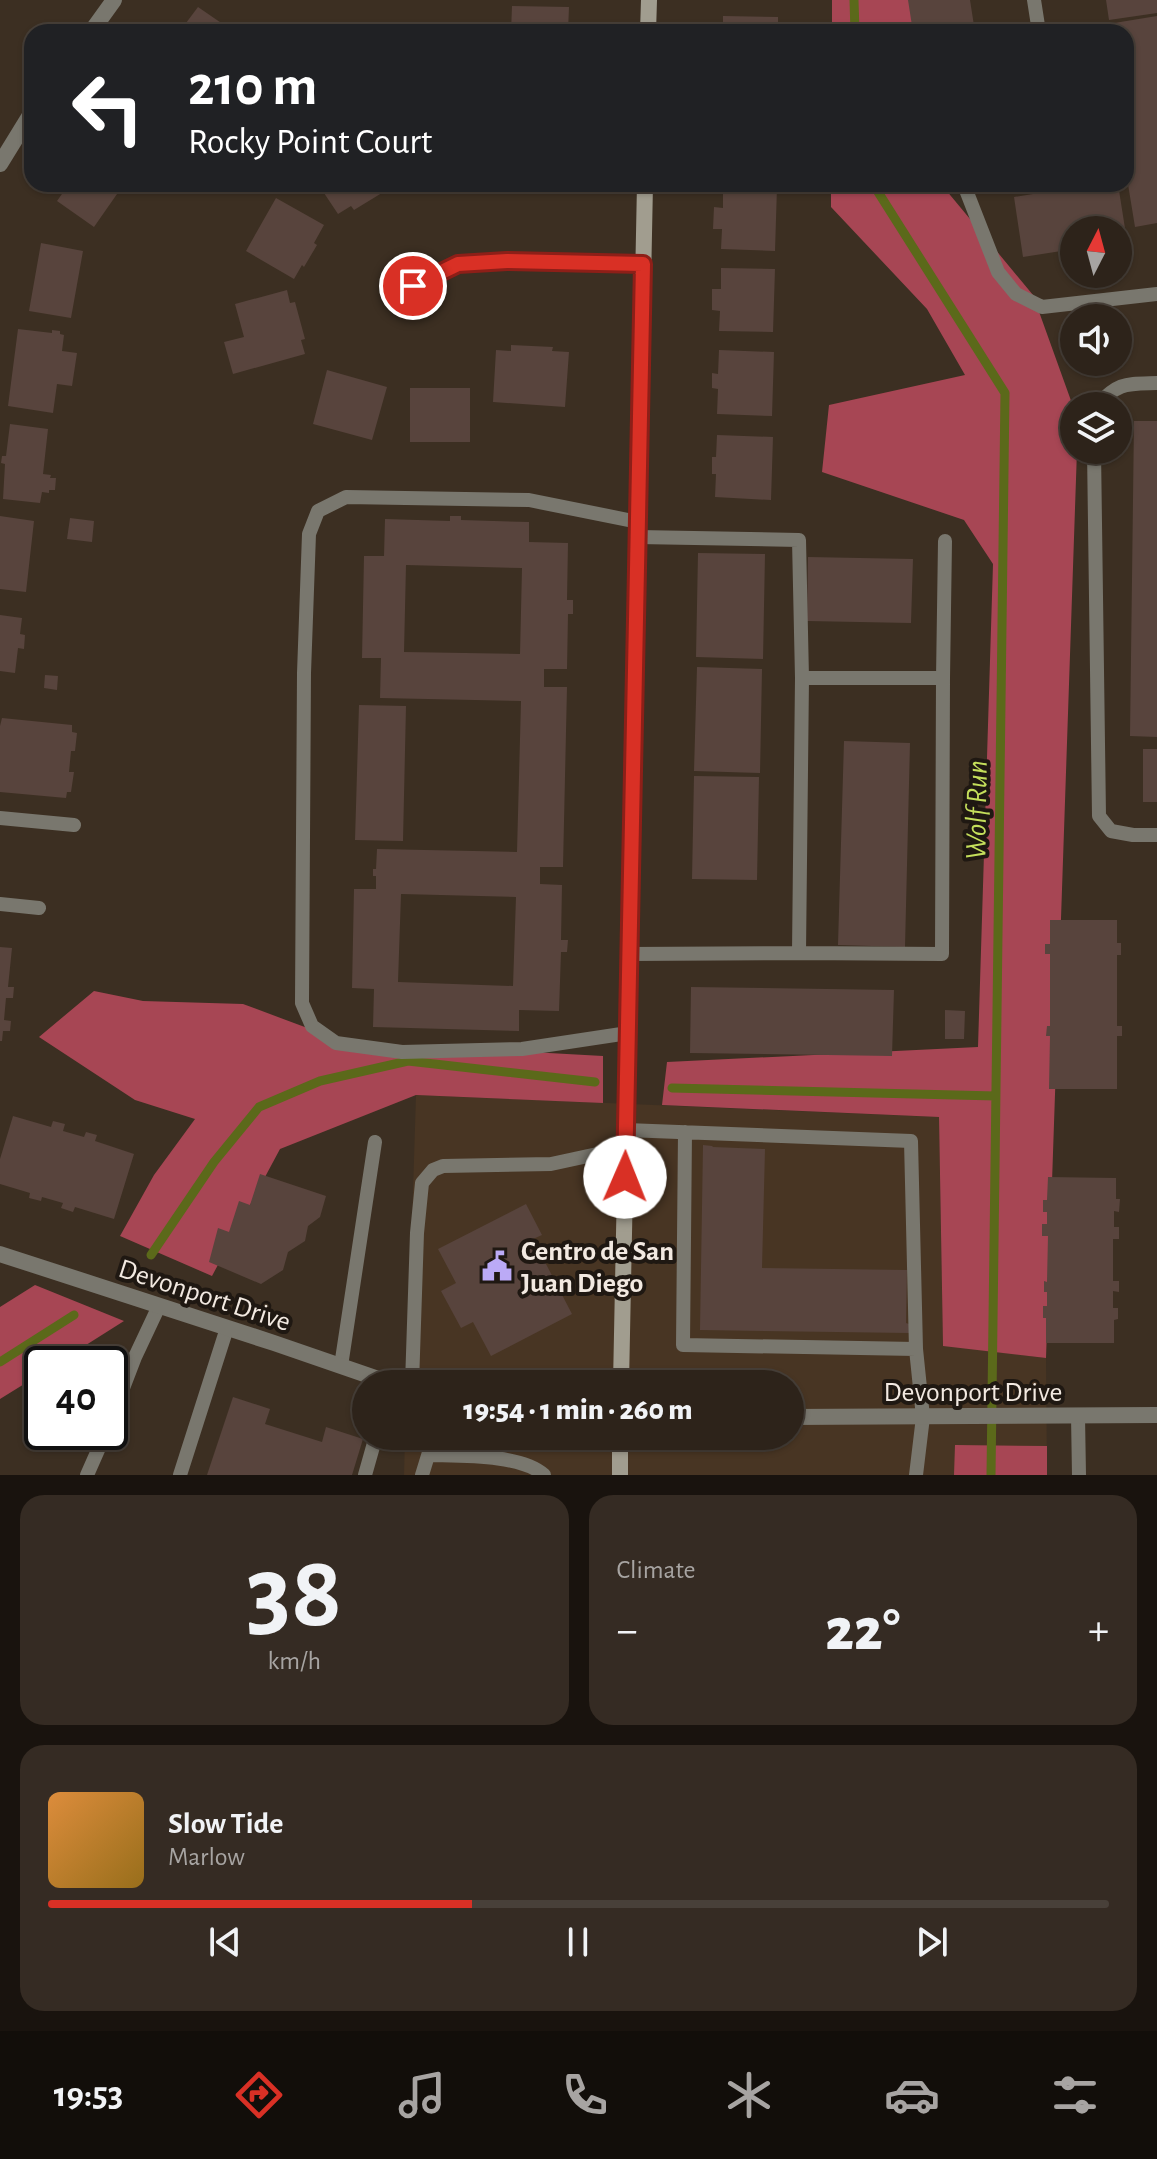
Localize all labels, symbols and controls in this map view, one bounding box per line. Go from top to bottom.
icon: left [56,56,160,160]
text: 210 m [188,59,317,115]
text: Rocky Point Court [188,124,432,160]
north arrow [1060,216,1132,288]
map controls [1060,216,1132,464]
pin [379,252,447,320]
icon: arrive [391,264,435,308]
button: sound [1060,304,1132,376]
button: layers [1060,392,1132,464]
water label: Wolf Run [961,760,993,860]
position arrow [583,1135,667,1219]
place label: Centro de San Juan Diego [521,1238,674,1298]
public building icon: Centro de San Juan Diego [480,1249,514,1283]
street label: Devonport Drive [115,1255,294,1337]
speed limit sign: 40 [24,1346,128,1450]
street label: Devonport Drive [884,1379,1062,1407]
text: 19:54 · 1 min · 260 m [463,1395,693,1425]
text: 38 [246,1542,342,1646]
text: Climate [617,1557,695,1583]
text: 22° [825,1601,900,1661]
text: − [617,1609,638,1653]
text: + [1088,1609,1109,1653]
text: km/h [267,1648,321,1674]
text: Slow Tide [168,1809,283,1839]
text: Marlow [168,1844,245,1870]
icon: previous [203,1920,247,1964]
icon: pause [556,1920,600,1964]
icon: next [910,1920,954,1964]
icon: directions [231,2067,287,2123]
icon: music [394,2067,450,2123]
icon: phone [557,2067,613,2123]
icon: climate [721,2067,777,2123]
icon: car [884,2067,940,2123]
icon: filters [1047,2067,1103,2123]
text: 19:53 [54,2077,123,2113]

